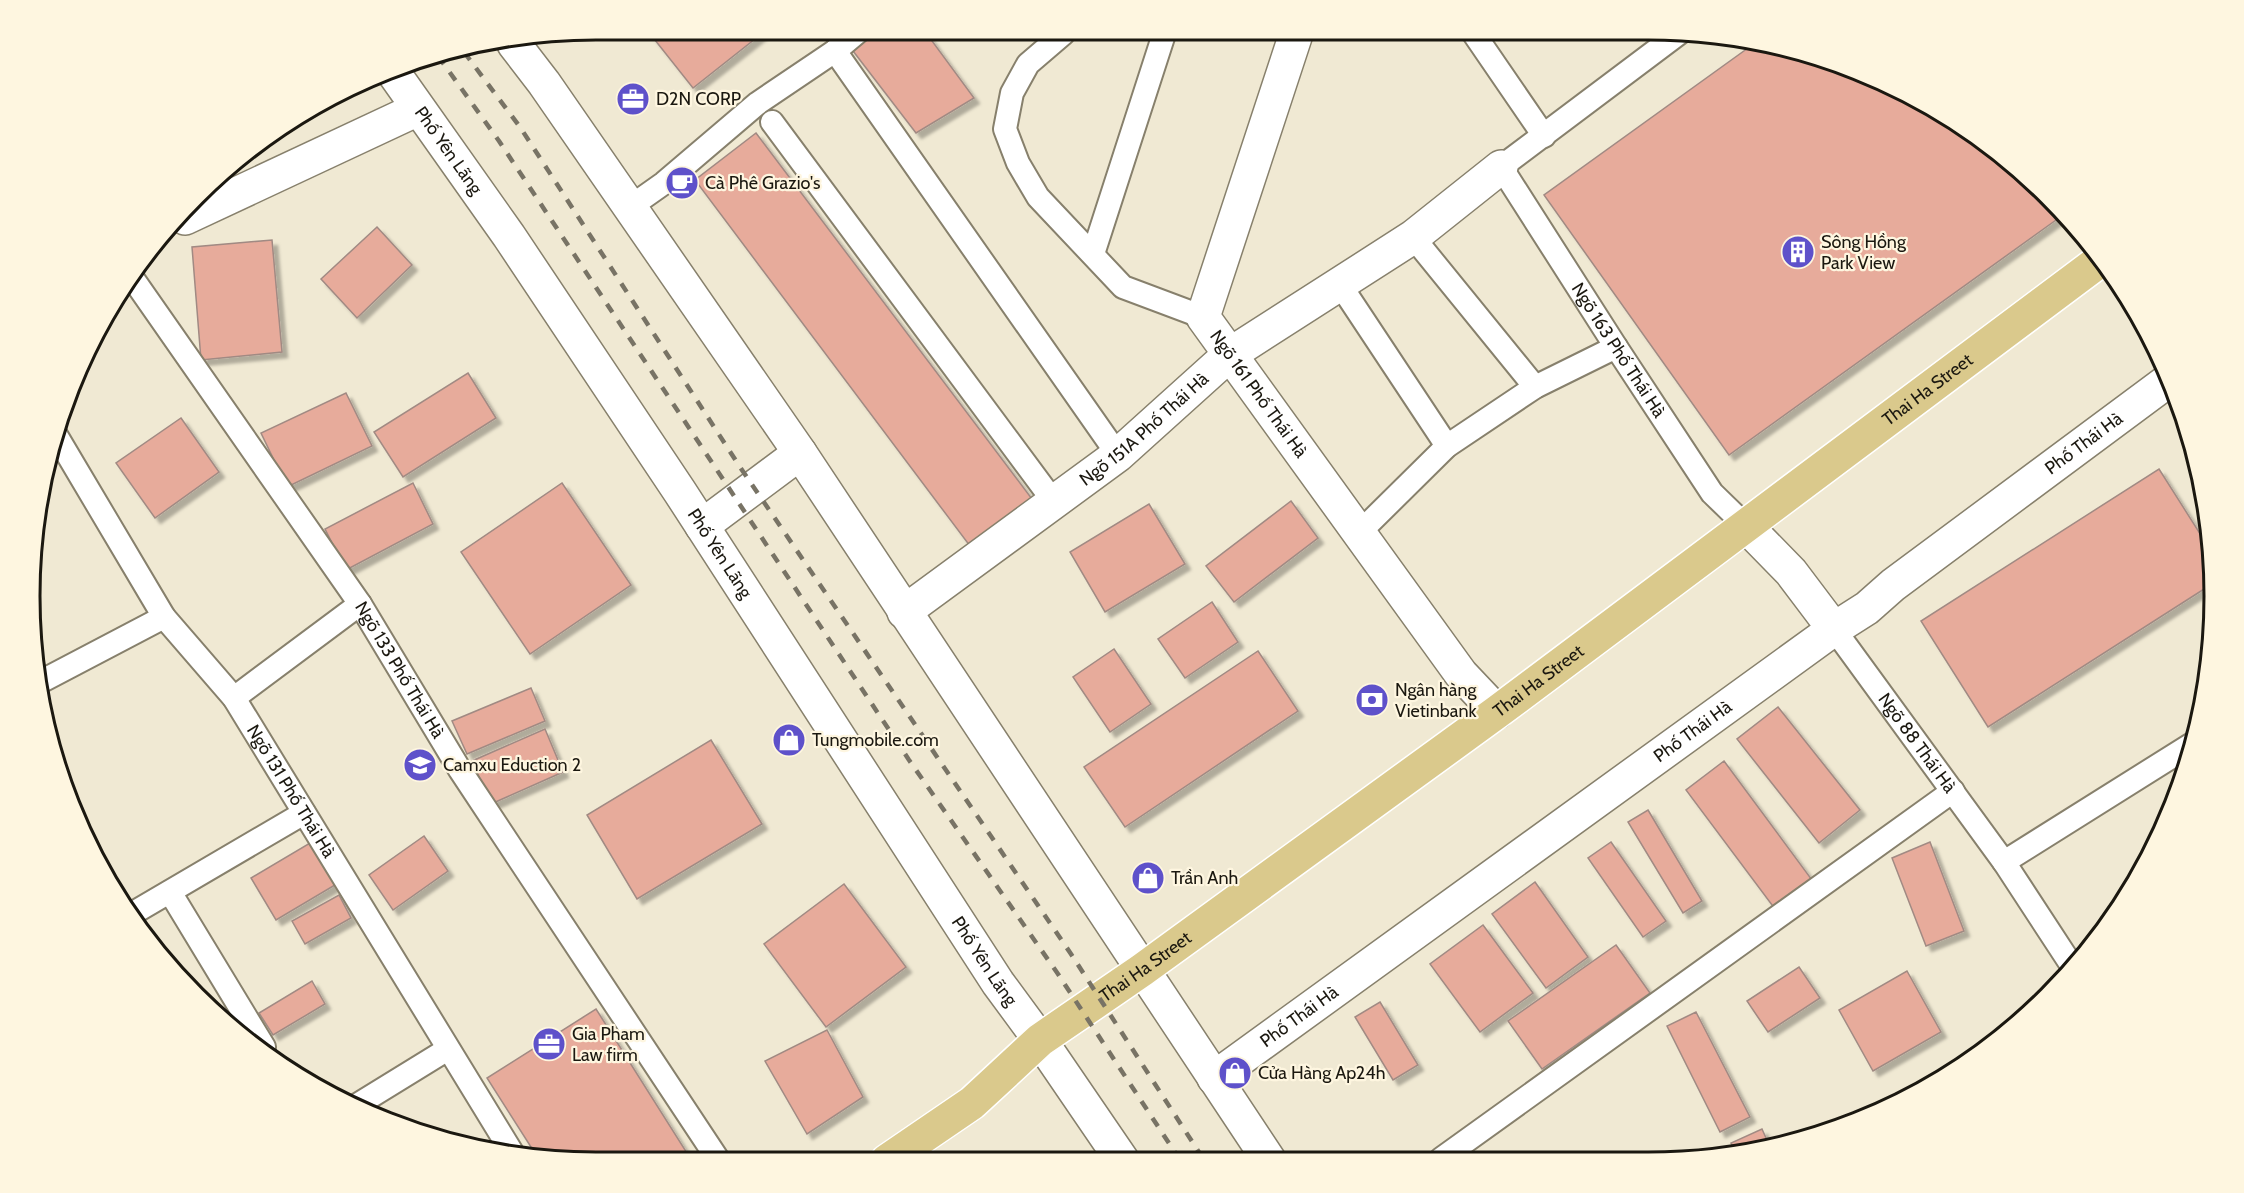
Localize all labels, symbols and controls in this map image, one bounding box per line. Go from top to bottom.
office icon: D2N CORP [615,81,651,117]
place label: D2N CORP [656,88,741,110]
street label: Phố Yên Lãng [410,102,488,199]
cafe icon: Cà Phê Grazio's [664,165,700,201]
place label: Cà Phê Grazio's [705,172,820,194]
place label: Sông Hồng Park View [1821,231,1907,274]
building icon: Sông Hồng Park View [1780,234,1816,270]
street label: Ngõ 163 Phố Thái Hà [1567,279,1670,422]
street label: Ngõ 161 Phố Thái Hà [1205,326,1312,462]
street label: Thai Ha Street [1878,349,1977,431]
street label: Ngõ 151A Phố Thái Hà [1075,368,1213,490]
street label: Phố Thái Hà [2041,407,2127,479]
street label: Phố Yên Lãng [683,504,758,603]
street label: Ngõ 133 Phố Thái Hà [350,598,449,743]
street label: Thai Ha Street [1489,640,1588,722]
place label: Ngân hàng Vietinbank [1395,679,1478,722]
bank icon: Ngân hàng Vietinbank [1354,682,1390,718]
street label: Ngõ 88 Thái Hà [1873,689,1961,797]
street label: Phố Thái Hà [1649,696,1736,767]
street label: Ngõ 131 Phố Thái Hà [242,721,340,862]
shop icon: Tungmobile.com [771,722,807,758]
place label: Tungmobile.com [812,729,939,751]
school or university icon: Camxu Eduction 2 [402,747,438,783]
place label: Camxu Eduction 2 [443,754,581,776]
shop icon: Trần Anh [1130,860,1166,896]
place label: Trần Anh [1171,867,1238,889]
street label: Phố Yên Lãng [947,912,1023,1011]
street label: Thai Ha Street [1095,927,1196,1007]
street label: Phố Thái Hà [1256,981,1343,1052]
place label: Gia Pham Law firm [572,1023,645,1066]
office icon: Gia Pham Law firm [531,1026,567,1062]
shop icon: Cửa Hàng Ap24h [1217,1055,1253,1091]
place label: Cửa Hàng Ap24h [1258,1062,1385,1084]

